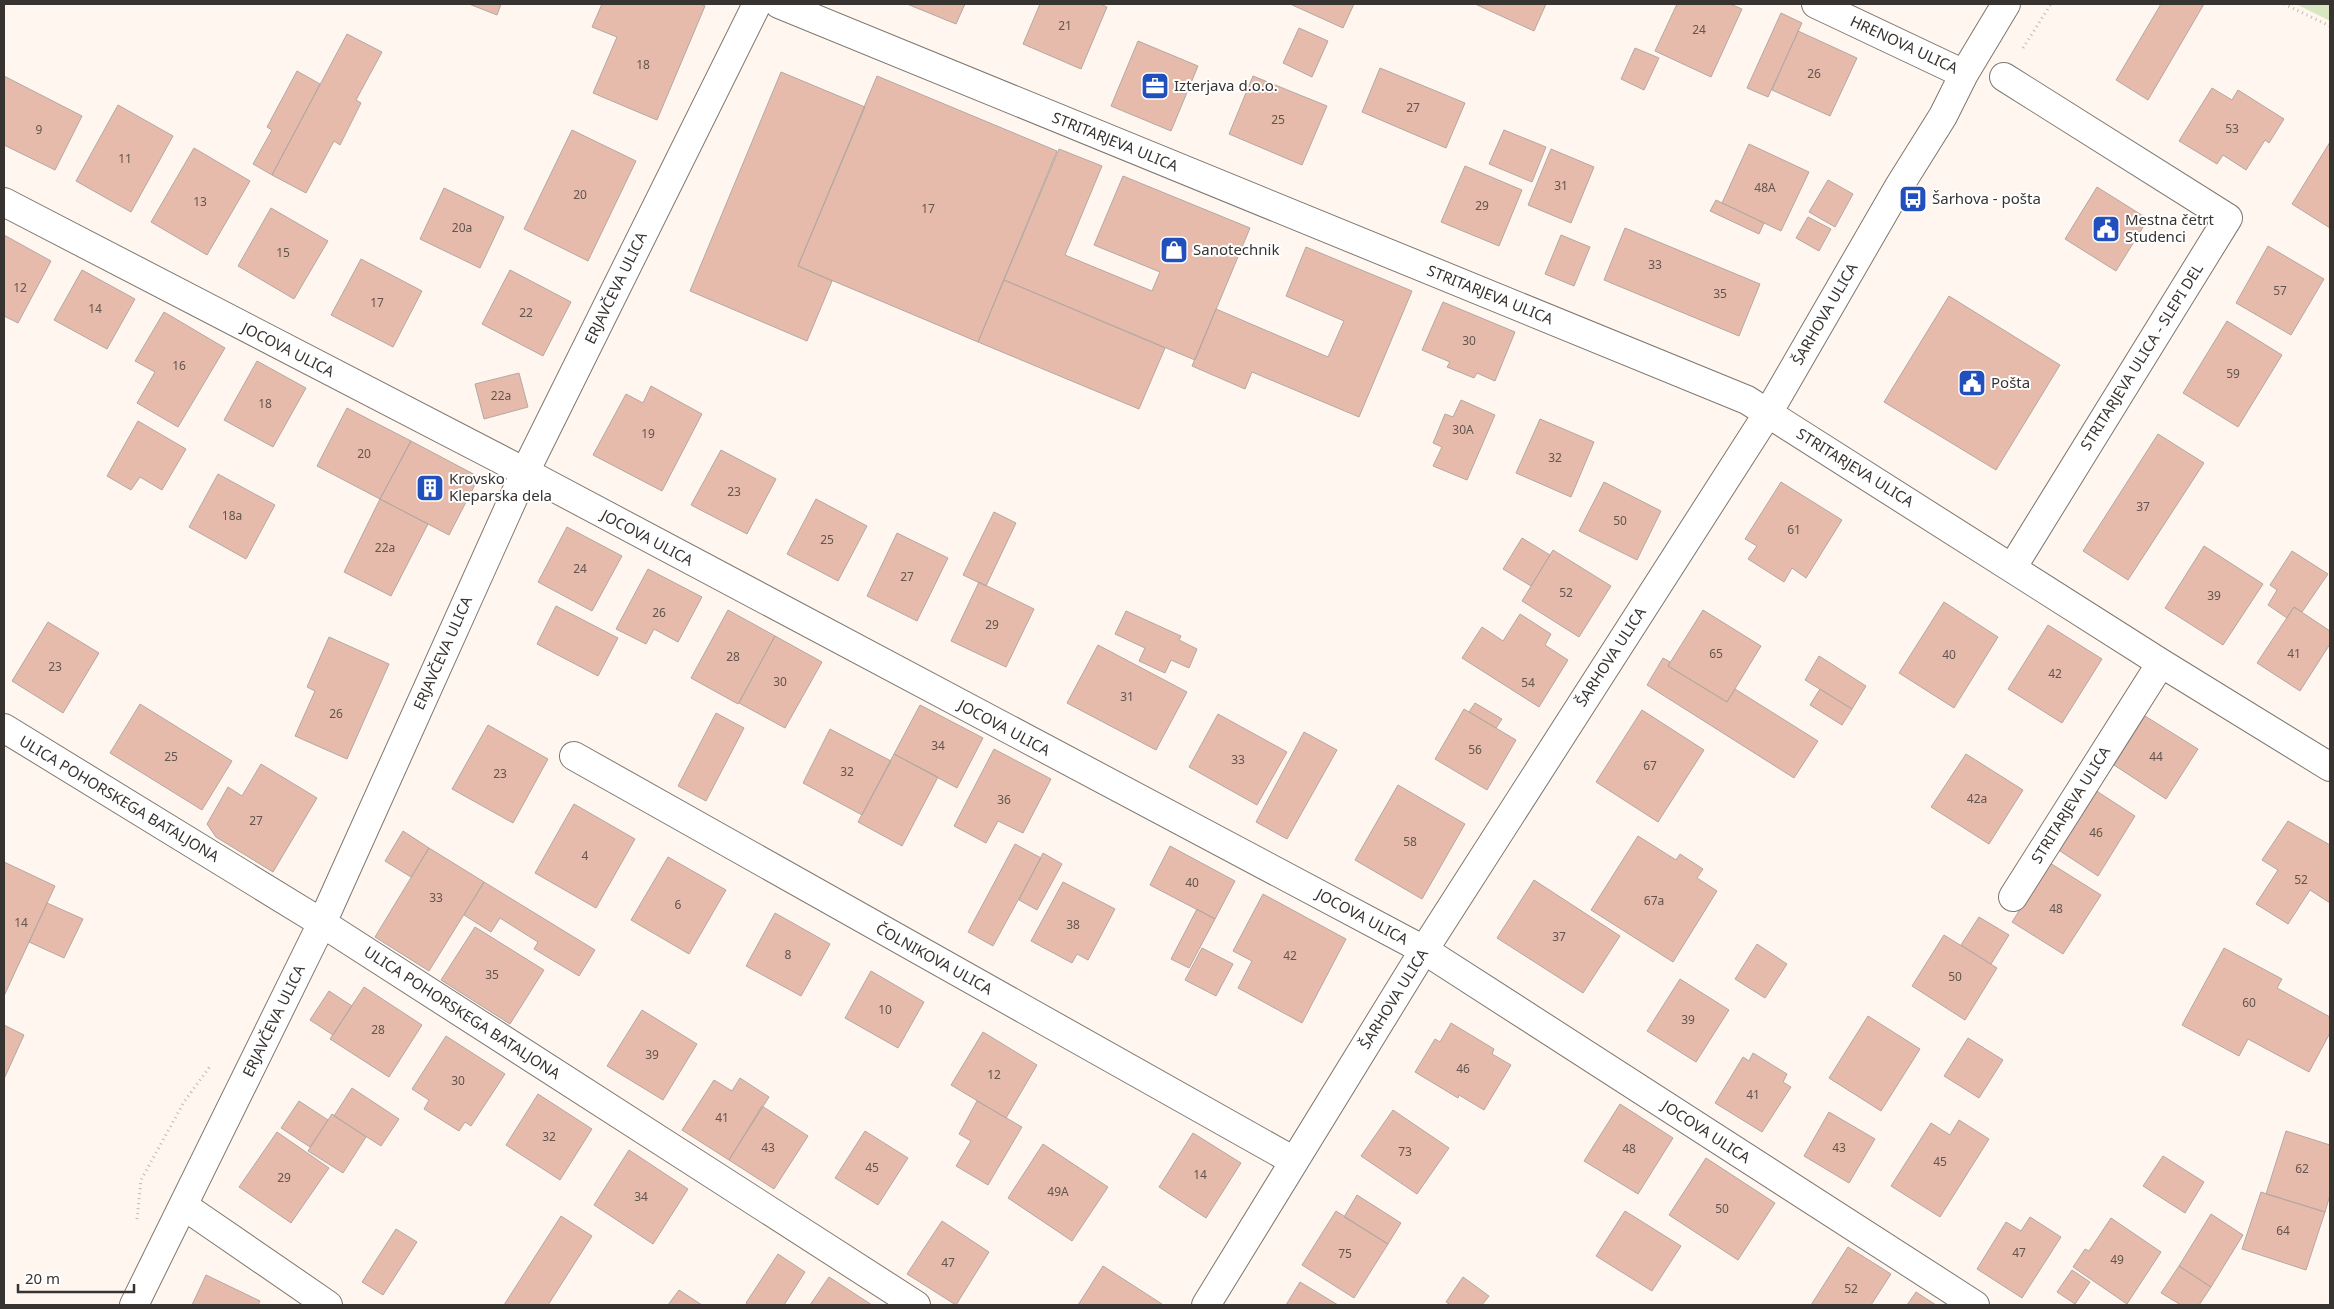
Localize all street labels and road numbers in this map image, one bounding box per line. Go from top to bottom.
street label: HRENOVA ULICA [1847,10,1962,78]
street label: STRITARJEVA ULICA [1049,107,1182,176]
street label: ERJAVČEVA ULICA [579,228,651,347]
street label: ŠARHOVA ULICA [1787,258,1862,368]
street label: STRITARJEVA ULICA - SLEPI DEL [2075,259,2207,454]
street label: STRITARJEVA ULICA [1424,260,1557,329]
street label: JOCOVA ULICA [237,316,339,381]
street label: STRITARJEVA ULICA [1793,423,1918,511]
street label: JOCOVA ULICA [596,504,697,570]
street label: ERJAVČEVA ULICA [408,592,476,713]
street label: ŠARHOVA ULICA [1571,603,1650,710]
street label: JOCOVA ULICA [953,694,1054,760]
street label: ULICA POHORSKEGA BATALJONA [16,730,224,866]
street label: STRITARJEVA ULICA [2026,742,2114,867]
street label: JOCOVA ULICA [1311,883,1412,949]
street label: ČOLNIKOVA ULICA [872,918,997,999]
street label: ULICA POHORSKEGA BATALJONA [361,941,565,1083]
street label: ŠARHOVA ULICA [1354,944,1432,1052]
street label: ERJAVČEVA ULICA [237,961,309,1080]
street label: JOCOVA ULICA [1657,1094,1755,1167]

